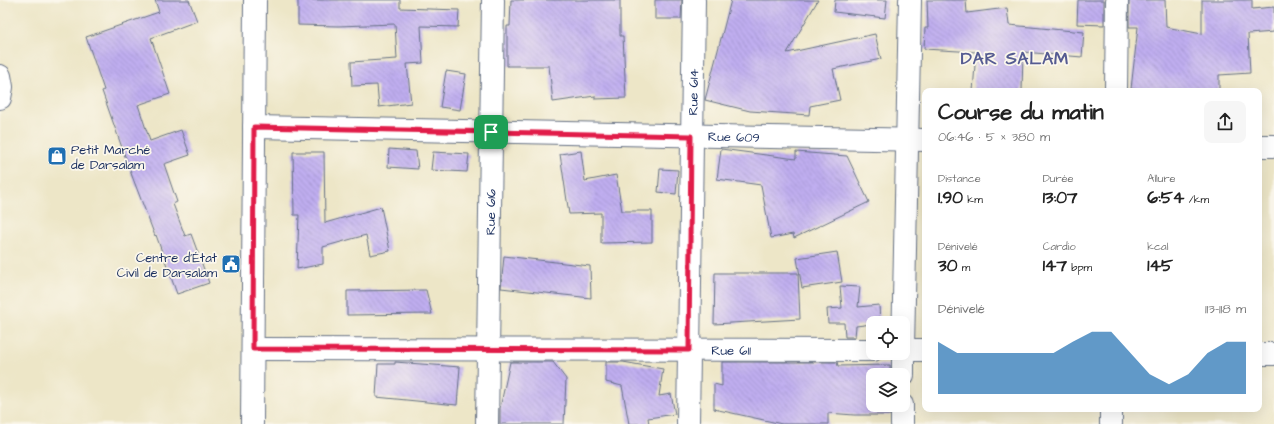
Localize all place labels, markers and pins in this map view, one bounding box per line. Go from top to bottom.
pin [474,115,508,149]
place label: Petit Marché de Darsalam [71,141,150,174]
shop icon: Petit Marché de Darsalam [46,145,68,167]
place label: Centre d'État Civil de Darsalam [117,249,218,282]
public building icon: Centre d'État Civil de Darsalam [220,253,242,275]

